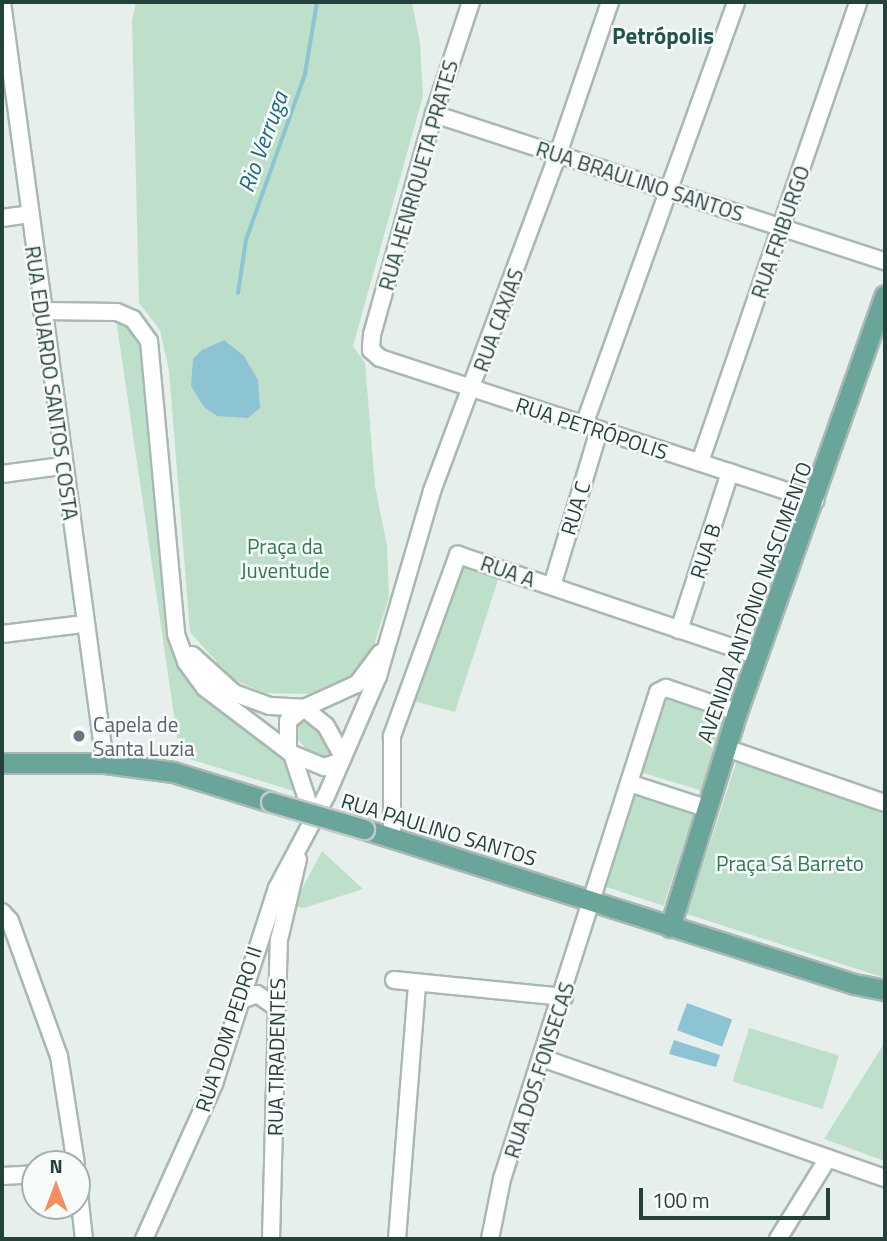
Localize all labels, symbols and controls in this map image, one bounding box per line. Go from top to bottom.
district label: Petrópolis [612,22,714,50]
street label: RUA HENRIQUETA PRATES [373,57,463,293]
water label: Rio Verruga [232,88,294,196]
street label: RUA BRAULINO SANTOS [533,136,747,226]
street label: RUA FRIBURGO [745,162,815,302]
street label: RUA EDUARDO SANTOS COSTA [20,244,84,522]
street label: RUA CAXIAS [468,265,528,375]
street label: RUA PETRÓPOLIS [513,392,671,464]
street label: AVENIDA ANTÔNIO NASCIMENTO [691,458,817,746]
street label: RUA C [555,478,595,538]
street label: RUA B [684,520,726,582]
park label: Praça da Juventude [240,533,330,583]
street label: RUA A [477,550,539,592]
place label: Capela de Santa Luzia [93,711,194,761]
marker: Capela de Santa Luzia [71,728,87,744]
street label: RUA PAULINO SANTOS [338,787,540,871]
park label: Praça Sá Barreto [716,850,864,876]
street label: RUA DOM PEDRO II [189,943,267,1115]
street label: RUA TIRADENTES [262,978,290,1136]
street label: RUA DOS FONSECAS [499,979,579,1161]
north arrow [21,1150,91,1220]
text: N [49,1151,63,1180]
scale bar [642,1174,833,1218]
text: 100 m [652,1184,709,1216]

